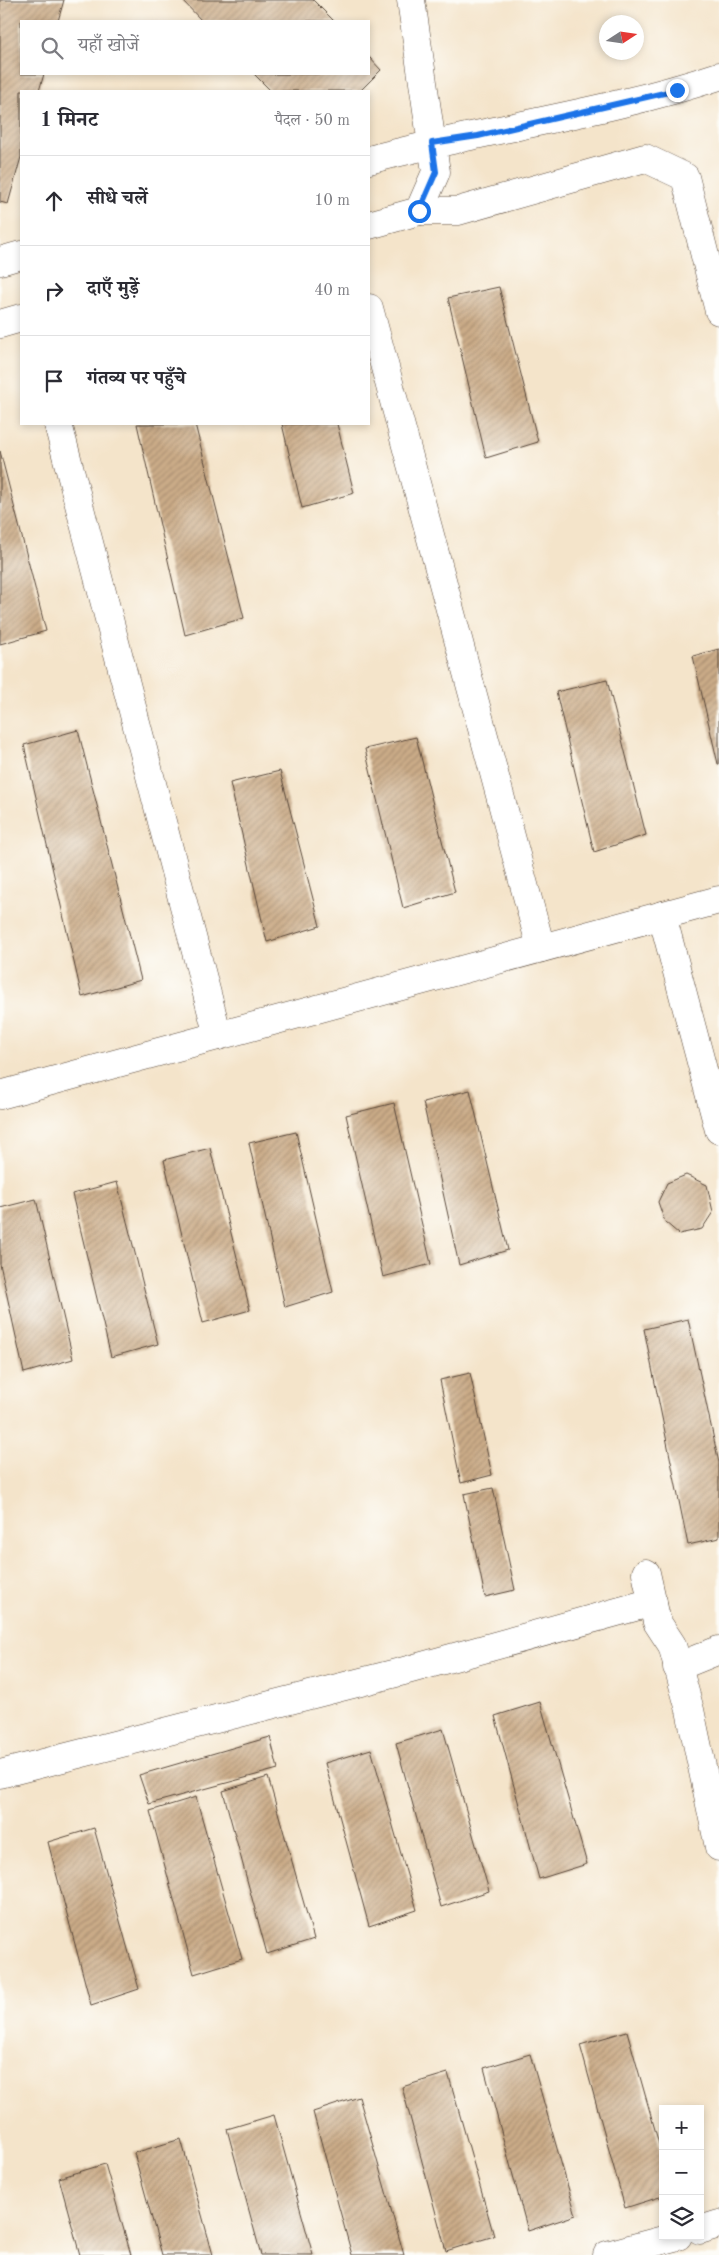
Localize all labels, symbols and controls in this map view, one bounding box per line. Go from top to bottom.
north arrow [599,15,644,60]
search box [20,20,370,75]
icon: search [38,34,66,62]
text: यहाँ खोजें [78,37,139,56]
route end [666,79,689,102]
text: 1 मिनट [40,110,98,131]
text: पैदल · 50 m [275,113,350,129]
icon: ahead [40,187,68,215]
text: सीधे चलें [87,190,147,209]
text: 10 m [314,193,350,209]
route start [408,200,431,223]
icon: right [40,277,68,305]
text: दाएँ मुड़ें [87,280,139,299]
text: 40 m [314,283,350,299]
icon: arrive [40,367,68,395]
text: गंतव्य पर पहुँचे [87,370,186,389]
map controls [659,2105,704,2240]
button: + [659,2105,704,2150]
button: − [659,2150,704,2195]
button: layers [659,2195,704,2240]

